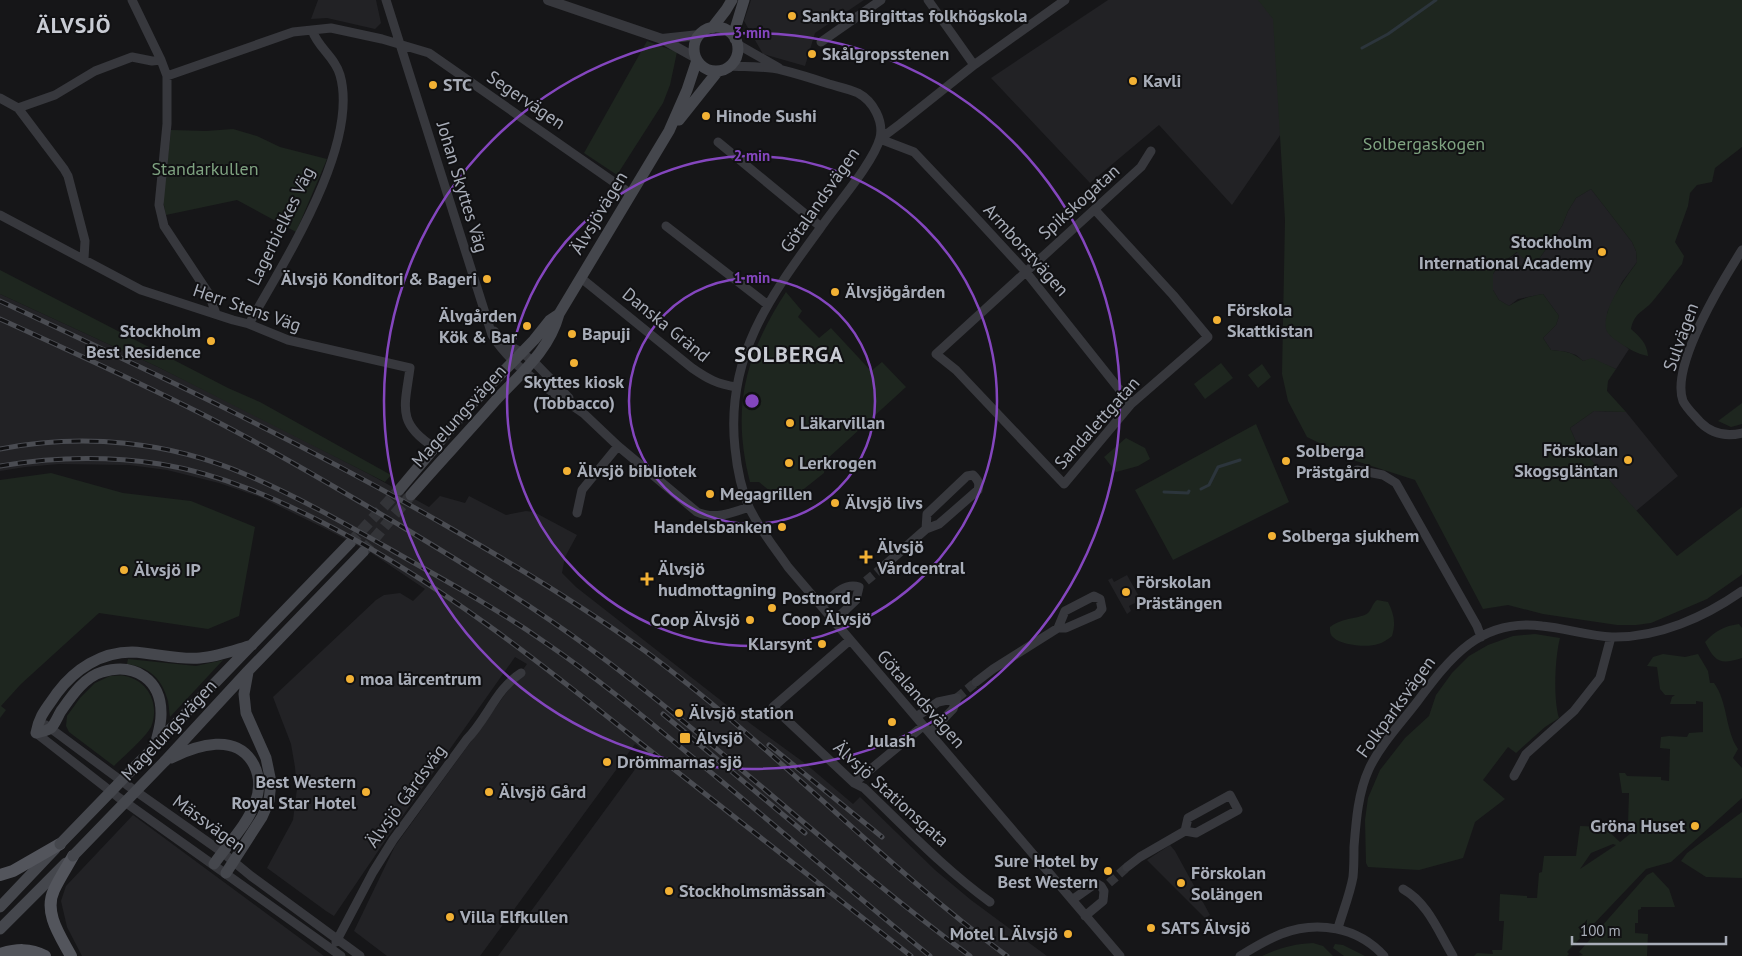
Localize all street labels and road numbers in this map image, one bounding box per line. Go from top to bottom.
street label: Segervägen [483,65,570,134]
street label: Johan Skyttes Väg [431,118,493,255]
street label: Götalandsvägen [775,143,864,257]
street label: Spikskogatan [1033,159,1124,244]
street label: Lagerbielkes Väg [242,163,319,289]
street label: Älvsjövägen [565,167,632,258]
street label: Armborstvägen [979,199,1074,301]
street label: Herr Stens Väg [190,278,304,337]
street label: Danska Gränd [618,282,715,367]
street label: Sulvägen [1658,300,1703,374]
street label: Magelungsvägen [406,360,511,472]
street label: Sandalettgatan [1049,372,1144,474]
street label: Götalandsvägen [872,645,970,753]
street label: Folkparksvägen [1351,651,1440,762]
street label: Magelungsvägen [116,674,221,785]
street label: Älvsjö Stationsgata [829,736,954,852]
street label: Älvsjö Gårdsväg [360,740,451,852]
street label: Mässvägen [168,789,250,858]

